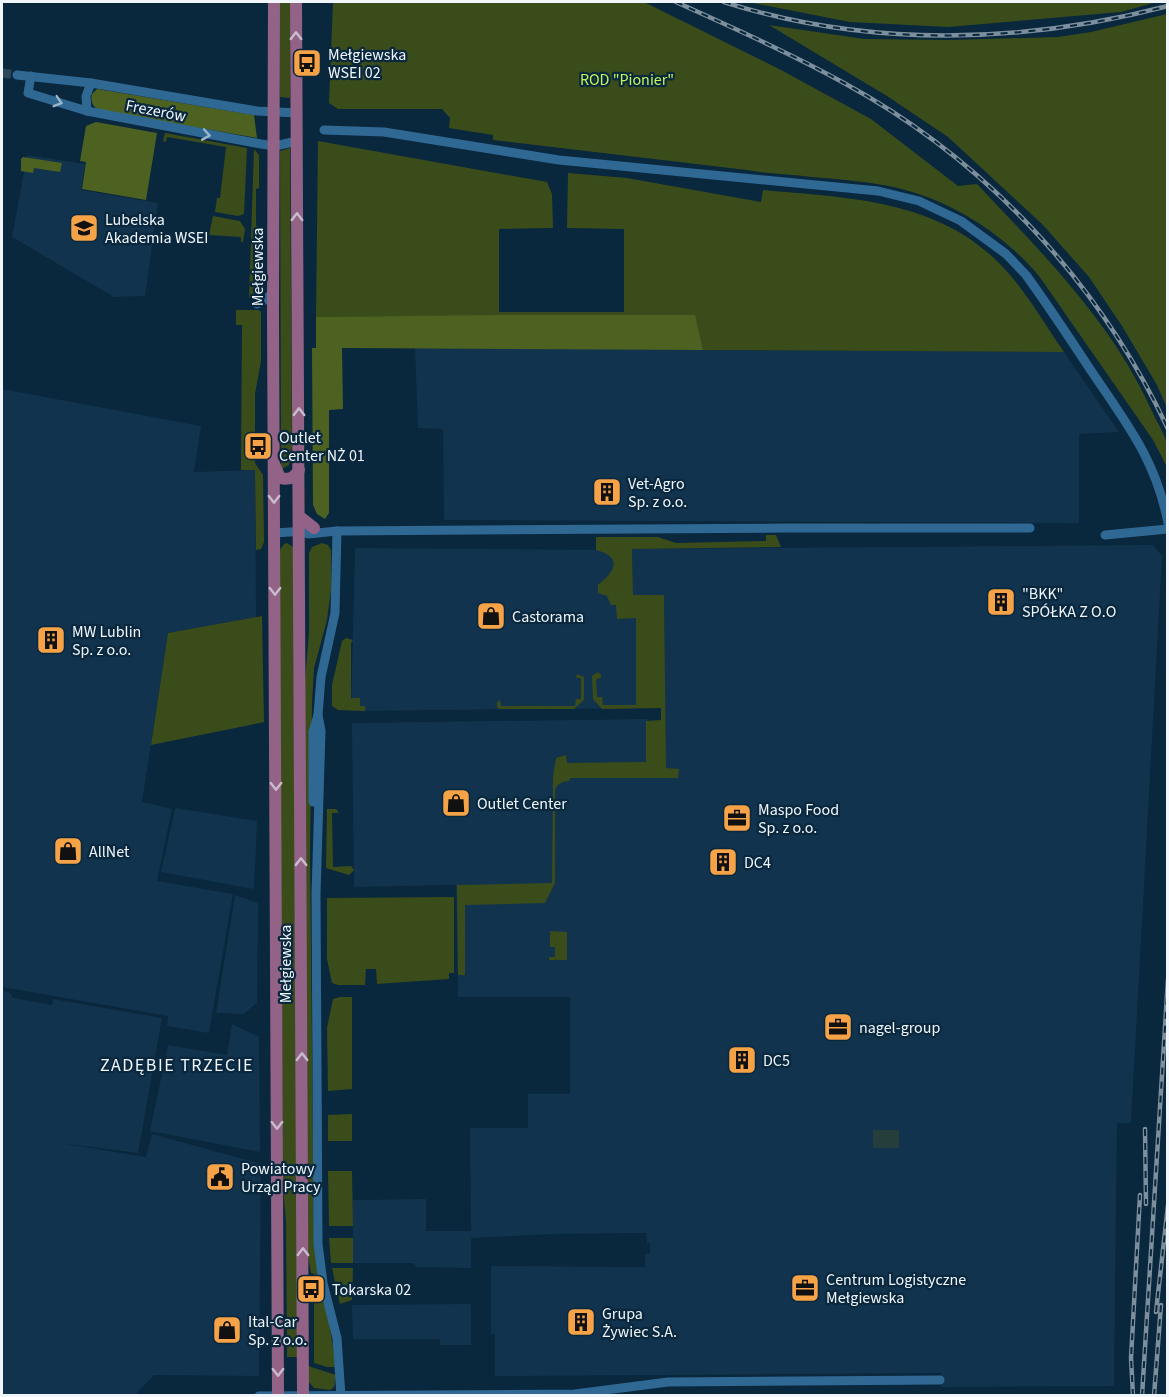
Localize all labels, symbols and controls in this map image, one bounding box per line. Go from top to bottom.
one-way arrow [290,32,302,41]
place label: Mełgiewska WSEI 02 [328,44,406,84]
bus stop icon: Mełgiewska WSEI 02 [291,47,323,79]
park label: ROD "Pionier" [580,69,674,91]
street label: Frezerów [124,94,188,128]
one-way arrow [52,95,63,107]
one-way arrow [201,128,211,141]
place label: Lubelska Akademia WSEI [105,209,208,249]
school or university icon: Lubelska Akademia WSEI [68,212,100,244]
one-way arrow [291,212,303,221]
street label: Mełgiewska [247,228,269,306]
one-way arrow [292,407,305,416]
place label: Outlet Center NŻ 01 [279,427,365,467]
bus stop icon: Outlet Center NŻ 01 [242,430,274,462]
place label: Vet-Agro Sp. z o.o. [628,473,687,513]
building icon: Vet-Agro Sp. z o.o. [591,476,623,508]
one-way arrow [268,494,280,503]
place label: "BKK" SPÓŁKA Z O.O [1022,583,1116,623]
building icon: "BKK" SPÓŁKA Z O.O [985,586,1017,618]
one-way arrow [269,587,281,596]
shop icon: Castorama [475,600,507,632]
place label: Castorama [512,606,584,628]
place label: MW Lublin Sp. z o.o. [72,621,141,661]
building icon: MW Lublin Sp. z o.o. [35,624,67,656]
one-way arrow [270,782,282,791]
shop icon: Outlet Center [440,787,472,819]
place label: Outlet Center [477,793,567,815]
place label: Maspo Food Sp. z o.o. [758,799,839,839]
office icon: Maspo Food Sp. z o.o. [721,802,753,834]
shop icon: AllNet [52,835,84,867]
place label: AllNet [89,841,130,863]
building icon: DC4 [707,846,739,878]
place label: DC4 [744,852,771,874]
one-way arrow [295,858,307,867]
street label: Mełgiewska [275,925,297,1003]
office icon: nagel-group [822,1011,854,1043]
place label: nagel-group [859,1017,940,1039]
building icon: DC5 [726,1044,758,1076]
place label: DC5 [763,1050,790,1072]
district label: ZADĘBIE TRZECIE [100,1053,254,1078]
one-way arrow [296,1053,308,1062]
one-way arrow [271,1120,283,1129]
place label: Powiatowy Urząd Pracy [241,1158,321,1198]
public building icon: Powiatowy Urząd Pracy [204,1161,236,1193]
one-way arrow [297,1248,309,1257]
place label: Centrum Logistyczne Mełgiewska [826,1269,966,1309]
office icon: Centrum Logistyczne Mełgiewska [789,1272,821,1304]
bus stop icon: Tokarska 02 [295,1273,327,1305]
place label: Tokarska 02 [332,1279,411,1301]
place label: Grupa Żywiec S.A. [602,1303,677,1343]
building icon: Grupa Żywiec S.A. [565,1306,597,1338]
place label: Ital-Car Sp. z o.o. [248,1311,307,1351]
shop icon: Ital-Car Sp. z o.o. [211,1314,243,1346]
one-way arrow [272,1367,284,1376]

